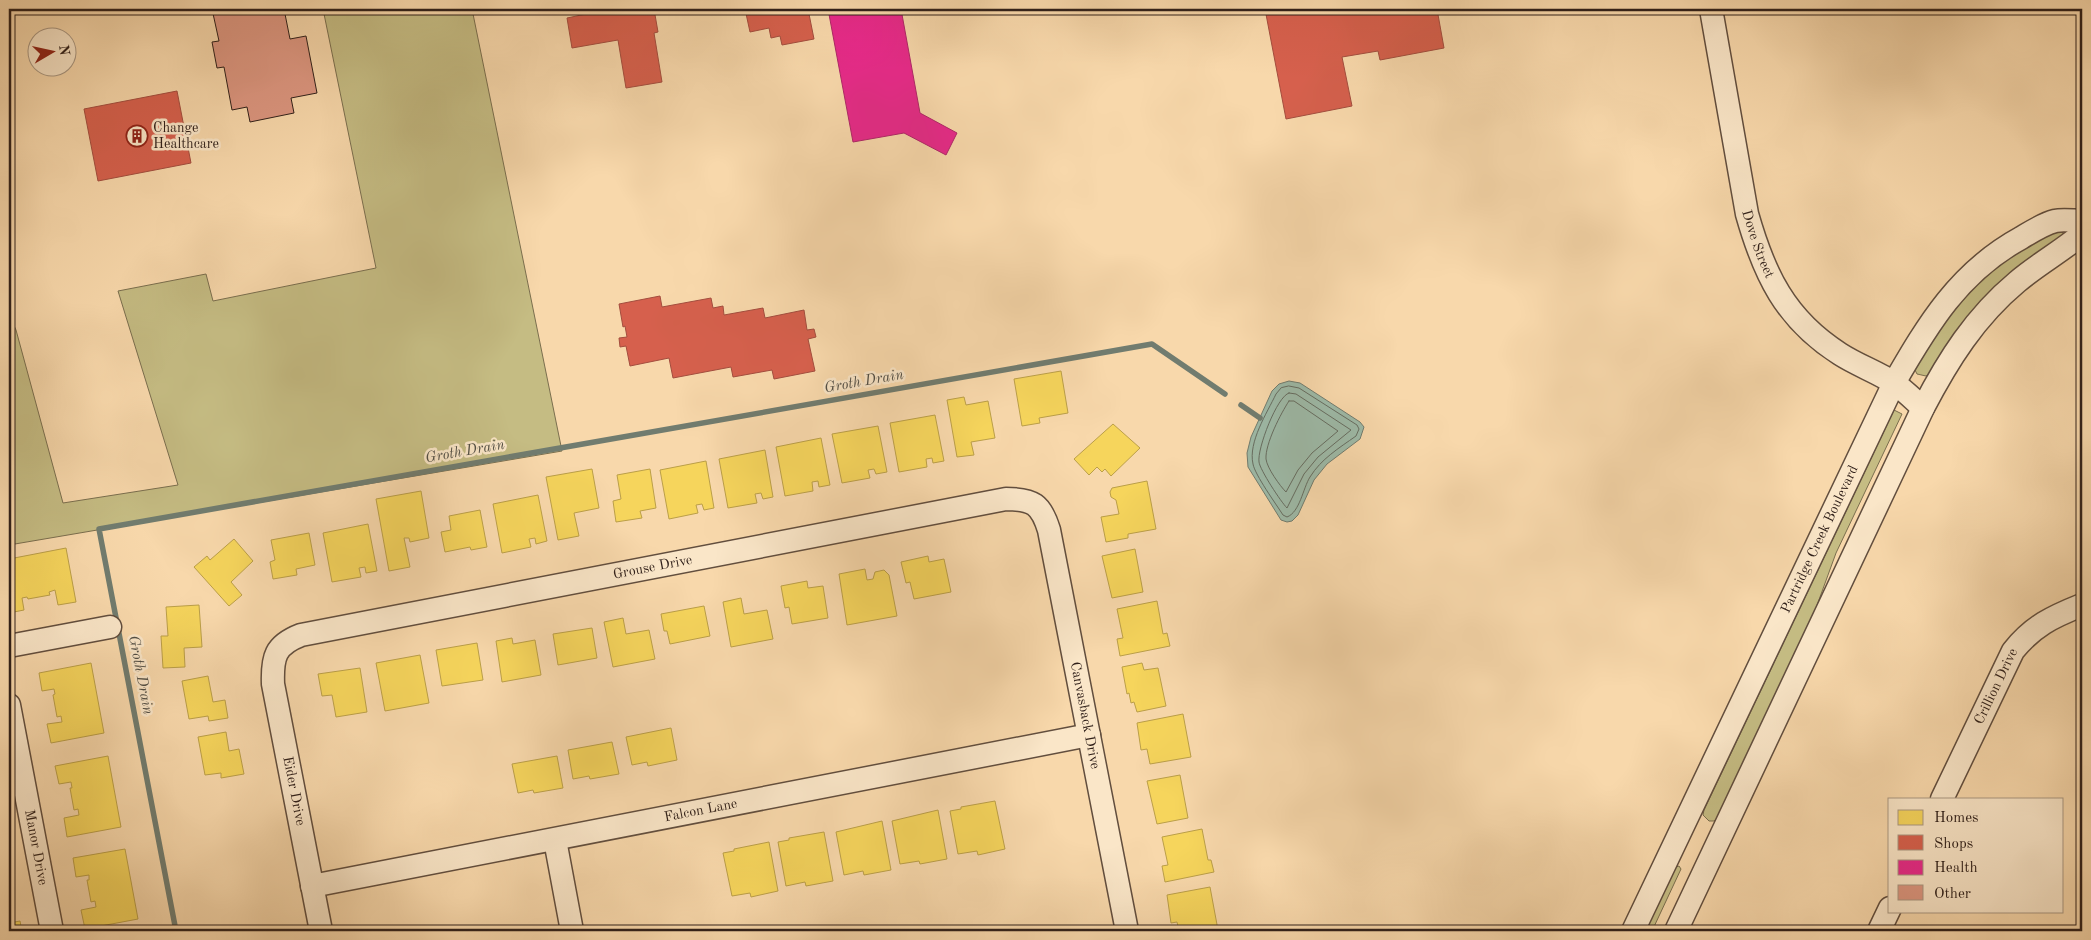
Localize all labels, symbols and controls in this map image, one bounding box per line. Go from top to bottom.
north arrow [28,28,78,78]
text: N [56,44,72,57]
place label: Change Healthcare [153,121,219,151]
building icon: Change Healthcare [125,124,149,148]
street label: Dove Street [1739,208,1777,281]
water label: Groth Drain [823,368,905,396]
water label: Groth Drain [424,438,506,466]
street label: Partridge Creek Boulevard [1779,463,1861,615]
street label: Grouse Drive [612,553,693,582]
water label: Groth Drain [125,634,155,716]
street label: Crillion Drive [1972,646,2020,726]
street label: Canvasback Drive [1068,661,1102,770]
street label: Eider Drive [280,755,308,827]
street label: Falcon Lane [663,797,738,824]
legend [1888,798,2064,912]
street label: Manor Drive [22,809,50,886]
text: Homes [1934,811,1979,826]
text: Shops [1934,837,1973,852]
text: Health [1934,861,1978,876]
text: Other [1934,887,1971,902]

